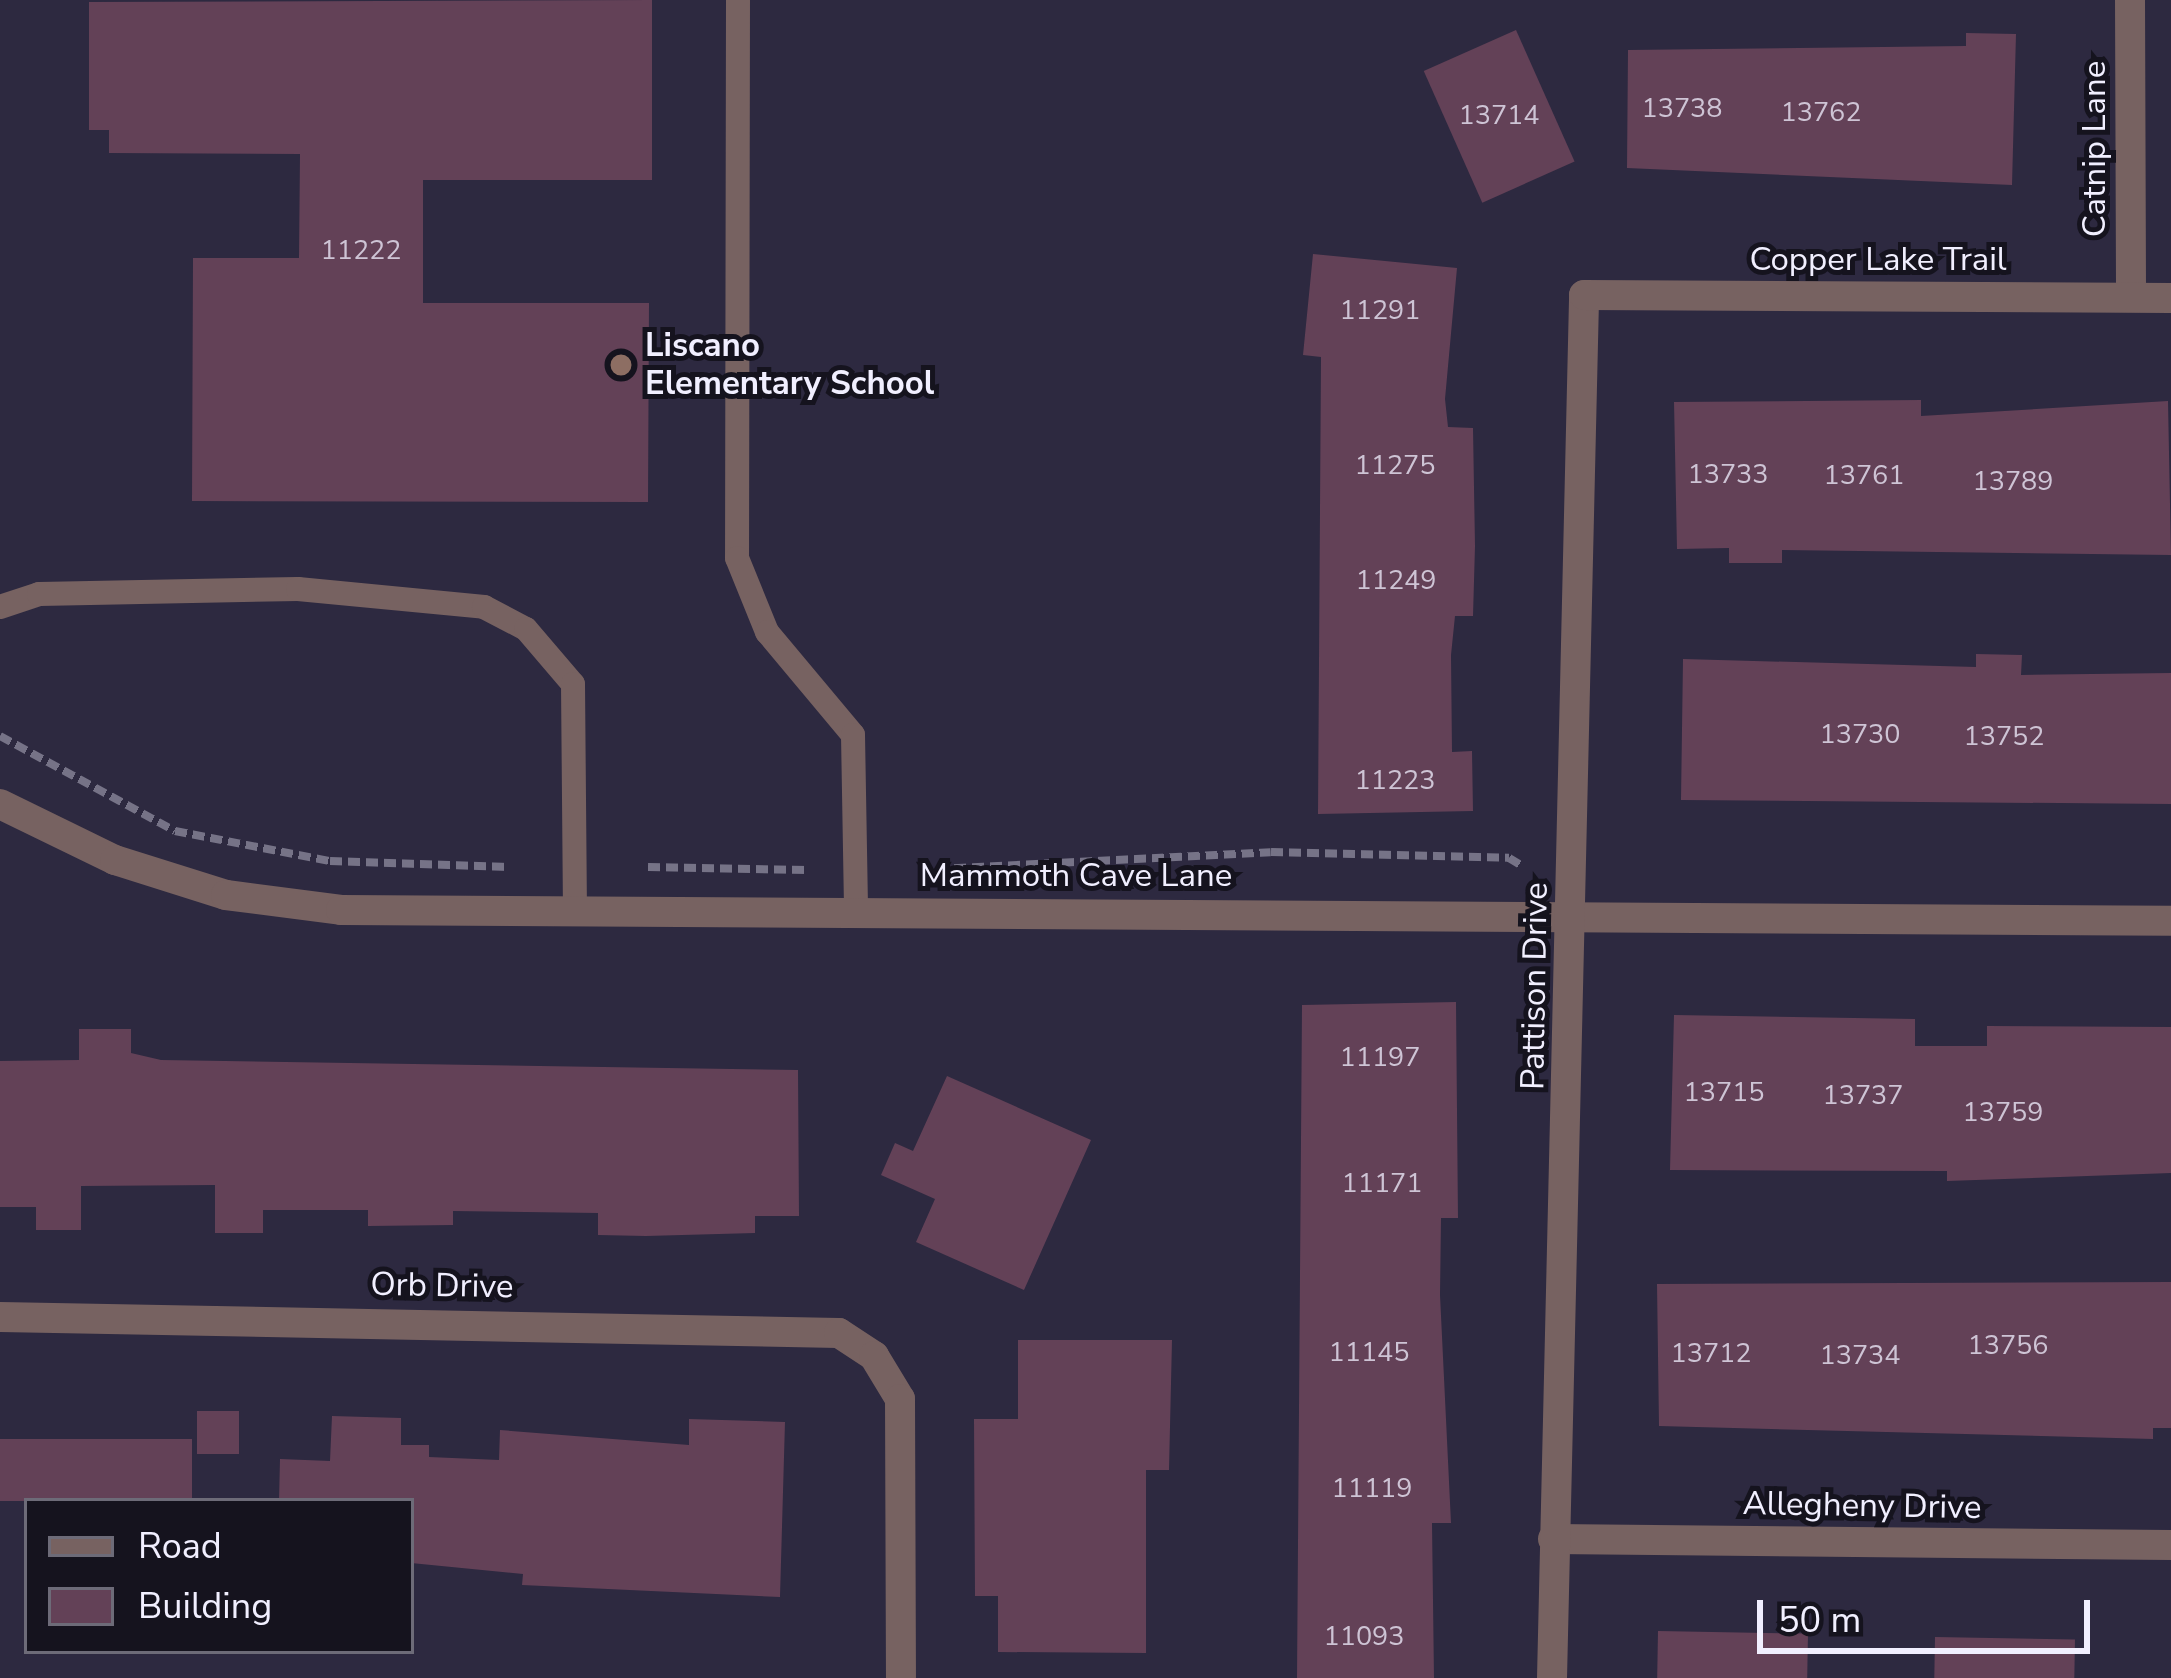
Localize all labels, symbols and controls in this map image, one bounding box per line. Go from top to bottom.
street label: Catnip Lane [2075,61,2115,237]
house number: 13738 [1642,93,1722,125]
house number: 13762 [1781,97,1861,129]
house number: 13714 [1459,100,1539,132]
house number: 11222 [321,235,401,267]
street label: Copper Lake Trail [1749,240,2007,280]
house number: 11291 [1340,295,1420,327]
place label: Liscano Elementary School [645,326,934,404]
marker: Liscano Elementary School [608,352,634,378]
house number: 11275 [1355,450,1435,482]
house number: 13733 [1688,459,1768,491]
house number: 13761 [1824,460,1904,492]
house number: 13789 [1973,466,2053,498]
house number: 11249 [1356,565,1436,597]
house number: 13730 [1820,719,1900,751]
house number: 13752 [1964,721,2044,753]
house number: 11223 [1355,765,1435,797]
street label: Mammoth Cave Lane [920,856,1232,896]
street label: Pattison Drive [1513,882,1557,1090]
house number: 11197 [1340,1042,1420,1074]
house number: 13715 [1684,1077,1764,1109]
house number: 13737 [1823,1080,1903,1112]
house number: 13759 [1963,1097,2043,1129]
house number: 11171 [1342,1168,1422,1200]
street label: Orb Drive [370,1265,514,1307]
house number: 13756 [1968,1330,2048,1362]
house number: 11145 [1329,1337,1409,1369]
house number: 13712 [1671,1338,1751,1370]
house number: 13734 [1820,1340,1900,1372]
house number: 11119 [1332,1473,1412,1505]
street label: Allegheny Drive [1742,1484,1982,1528]
legend [24,1498,414,1654]
text: Road [138,1522,222,1571]
scale bar [1763,1576,2096,1650]
text: Building [138,1582,272,1631]
text: 50 m [1778,1596,1861,1645]
house number: 11093 [1324,1621,1404,1653]

